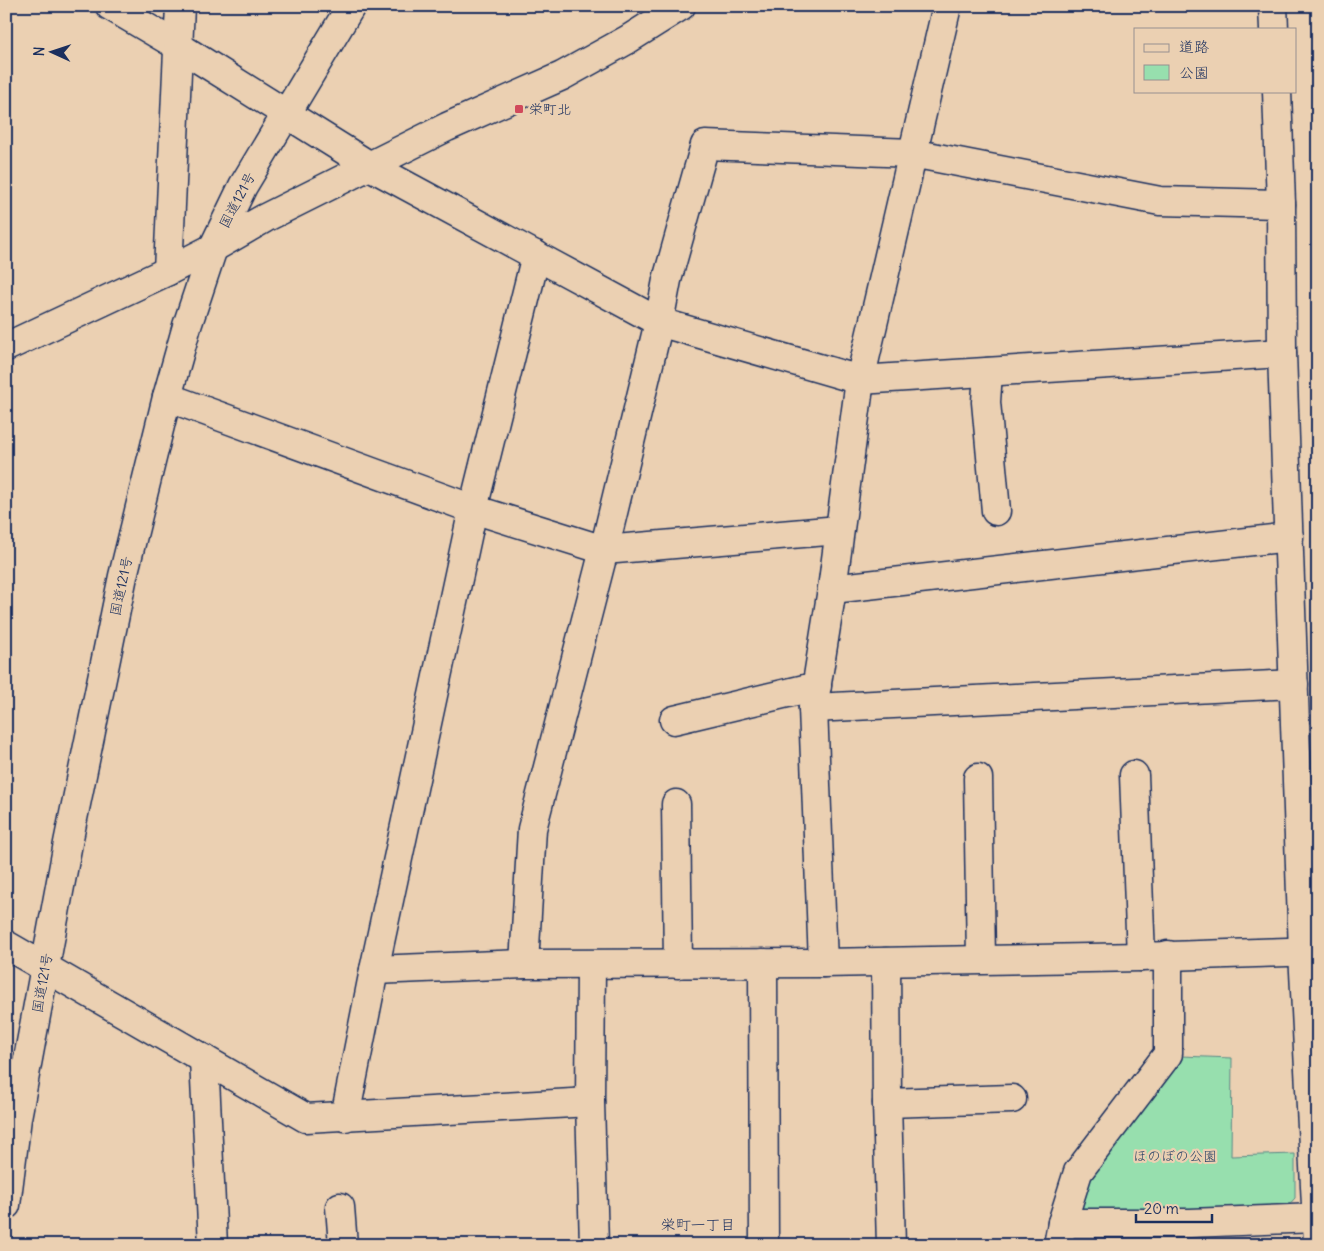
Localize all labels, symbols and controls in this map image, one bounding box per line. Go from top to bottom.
north arrow [28,28,78,78]
legend [1134,28,1296,92]
text: 道路 [1179,37,1209,56]
text: N [30,46,48,57]
text: 公園 [1179,63,1209,82]
place label: 栄町北 [529,100,571,118]
marker: 栄町北 [513,103,525,115]
street label: 国道121号 [215,169,259,231]
street label: 国道121号 [106,554,136,618]
street label: 国道121号 [28,952,56,1014]
park label: ほのぼの公園 [1133,1147,1217,1165]
scale bar [1136,1191,1213,1223]
text: 20 m [1144,1199,1179,1218]
district label: 栄町一丁目 [660,1215,736,1234]

